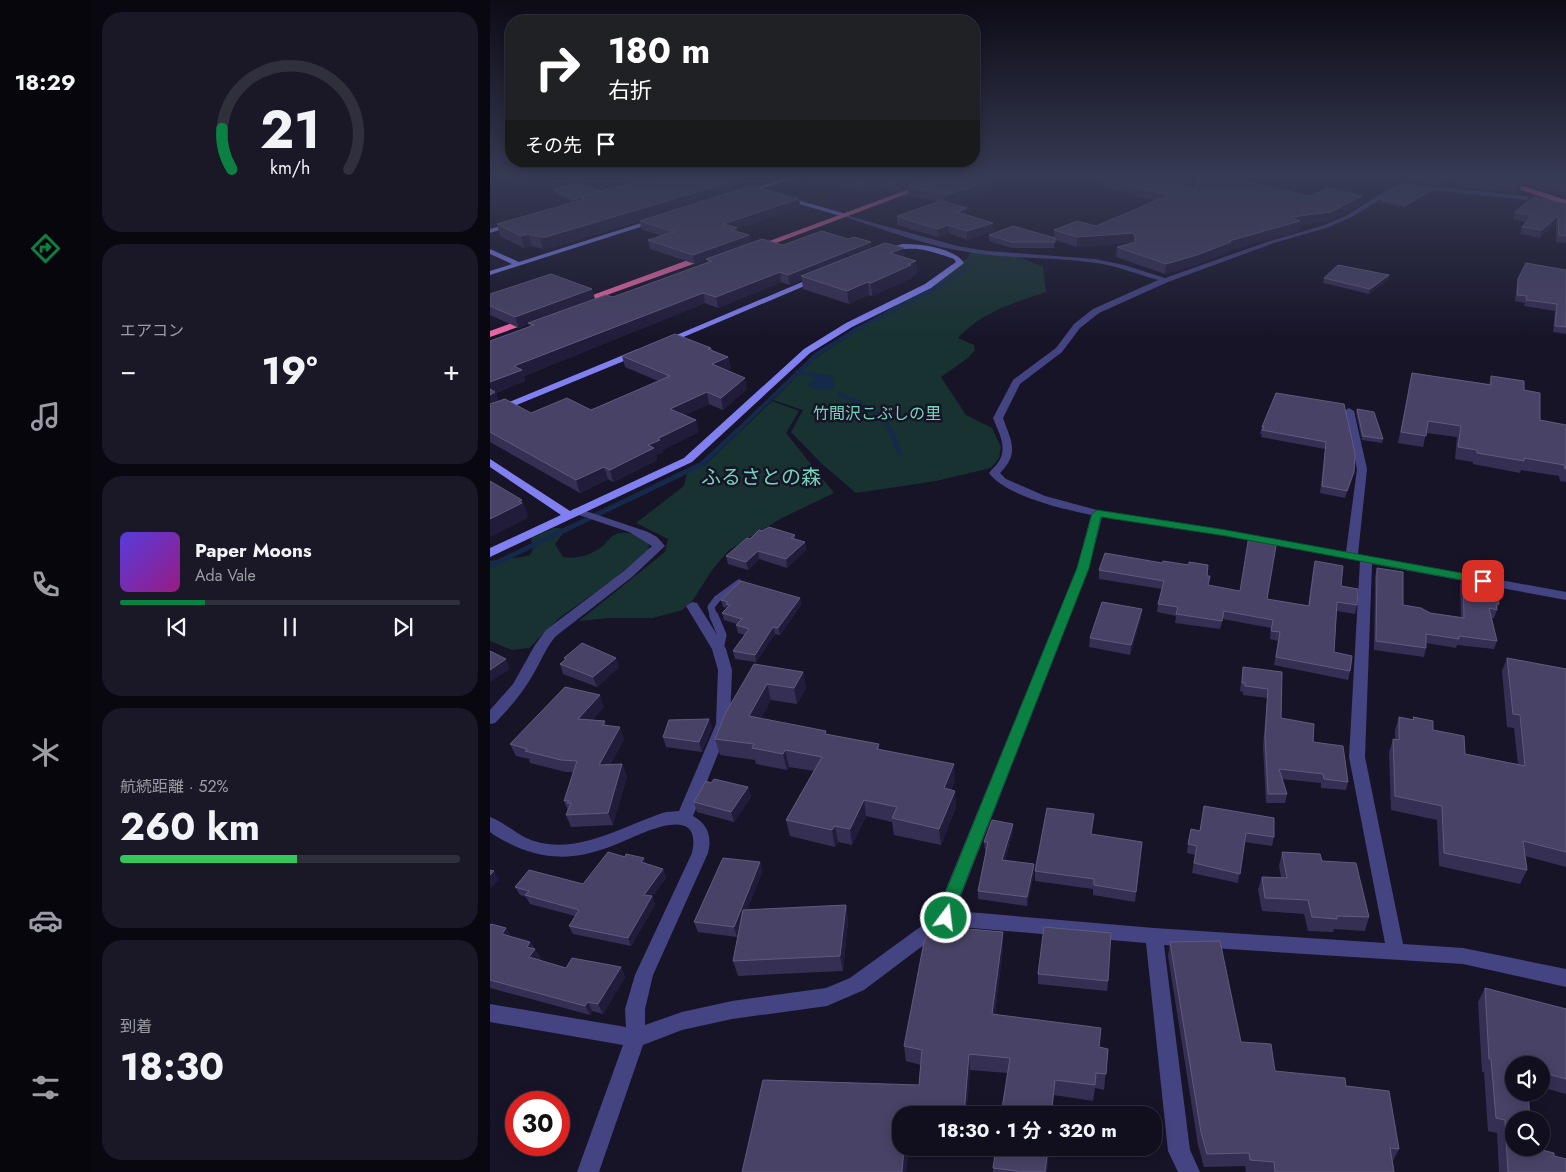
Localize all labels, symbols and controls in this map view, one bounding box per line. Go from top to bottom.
text: 180 m [608,26,710,76]
icon: right [525,35,590,100]
text: 18:29 [14,66,76,98]
text: 右折 [608,74,652,106]
text: 21 [260,92,320,168]
icon: arrive [592,130,620,158]
text: その先 [525,132,582,159]
text: km/h [270,155,310,181]
icon: directions [28,231,63,266]
text: エアコン [120,319,184,342]
text: 19° [262,343,318,398]
text: − [120,350,137,391]
text: + [443,350,460,391]
icon: music [28,399,63,434]
park label: 竹間沢こぶしの里 [813,402,941,425]
park label: ふるさとの森 [701,463,821,492]
text: Paper Moons [195,537,312,564]
pin [1462,560,1504,602]
text: Ada Vale [195,564,256,587]
icon: phone [28,567,63,602]
icon: arrive [1469,567,1497,595]
icon: previous [163,613,191,641]
icon: pause [276,613,304,641]
icon: next [389,613,417,641]
icon: climate [28,735,63,770]
text: 航続距離 · 52% [120,775,229,798]
text: 260 km [120,799,260,854]
position arrow [919,891,971,943]
icon: car [28,903,63,938]
text: 到着 [120,1015,152,1038]
text: 18:30 [120,1039,224,1094]
map controls [1505,1056,1550,1156]
button: sound [1505,1056,1550,1101]
icon: filters [28,1070,63,1105]
speed limit sign: 30 [505,1091,570,1156]
button: search [1505,1111,1550,1156]
text: 18:30 · 1 分 · 320 m [937,1117,1117,1144]

